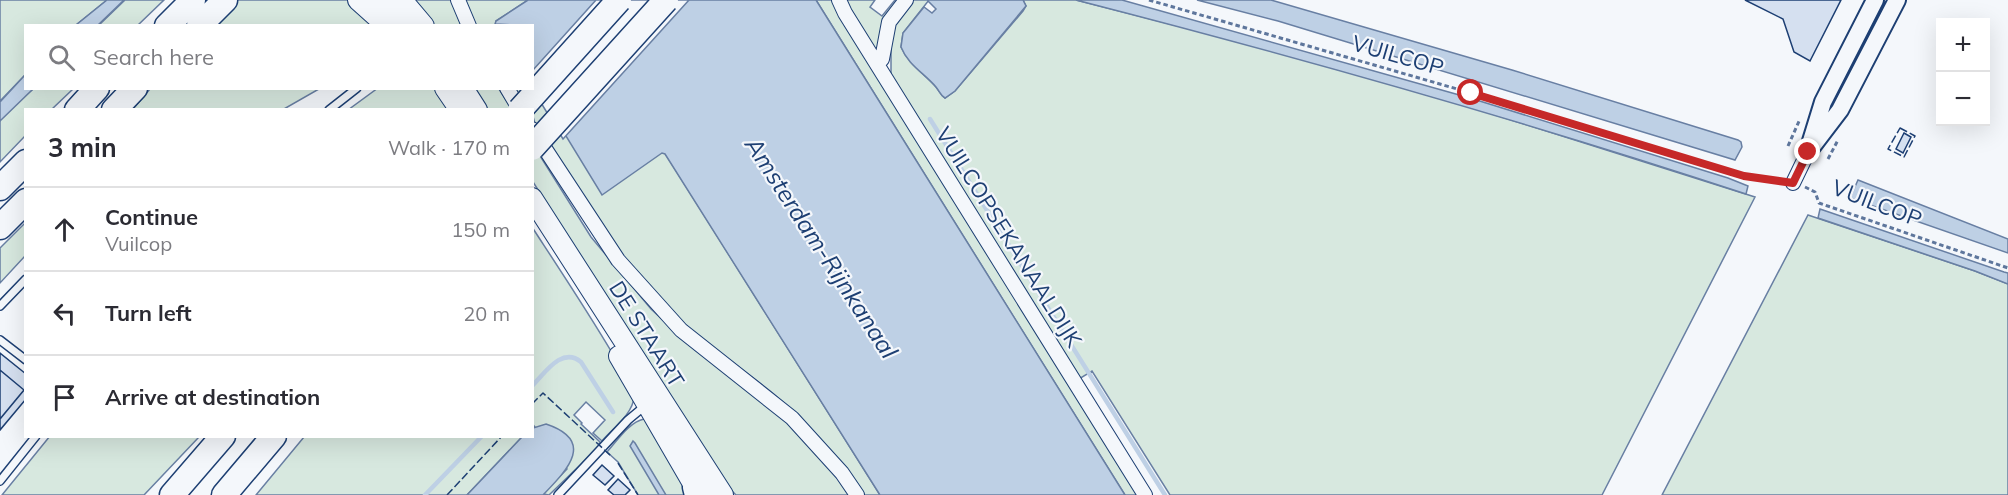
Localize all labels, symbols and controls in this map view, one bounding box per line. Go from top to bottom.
map controls [1936,18,1990,126]
button: + [1936,18,1990,72]
search box [24,24,534,90]
street label: VUILCOP [1349,29,1447,81]
icon: search [45,41,78,74]
text: Search here [93,43,214,71]
button: − [1936,72,1990,126]
route start [1457,79,1483,105]
street label: VUILCOPSEKANAALDIJK [930,122,1089,353]
water label: Amsterdam-Rijnkanaal [738,130,905,364]
text: 3 min [48,131,117,164]
text: Walk · 170 m [388,135,510,160]
route end [1794,138,1820,164]
street label: VUILCOP [1828,173,1926,233]
text: Continue [105,203,198,231]
icon: ahead [48,213,81,246]
text: 150 m [451,217,510,242]
text: Vuilcop [105,231,172,256]
street label: DE STAART [603,275,691,393]
icon: left [48,297,81,330]
text: Turn left [105,299,192,327]
text: 20 m [463,301,510,326]
icon: arrive [48,381,81,414]
text: Arrive at destination [105,383,320,411]

